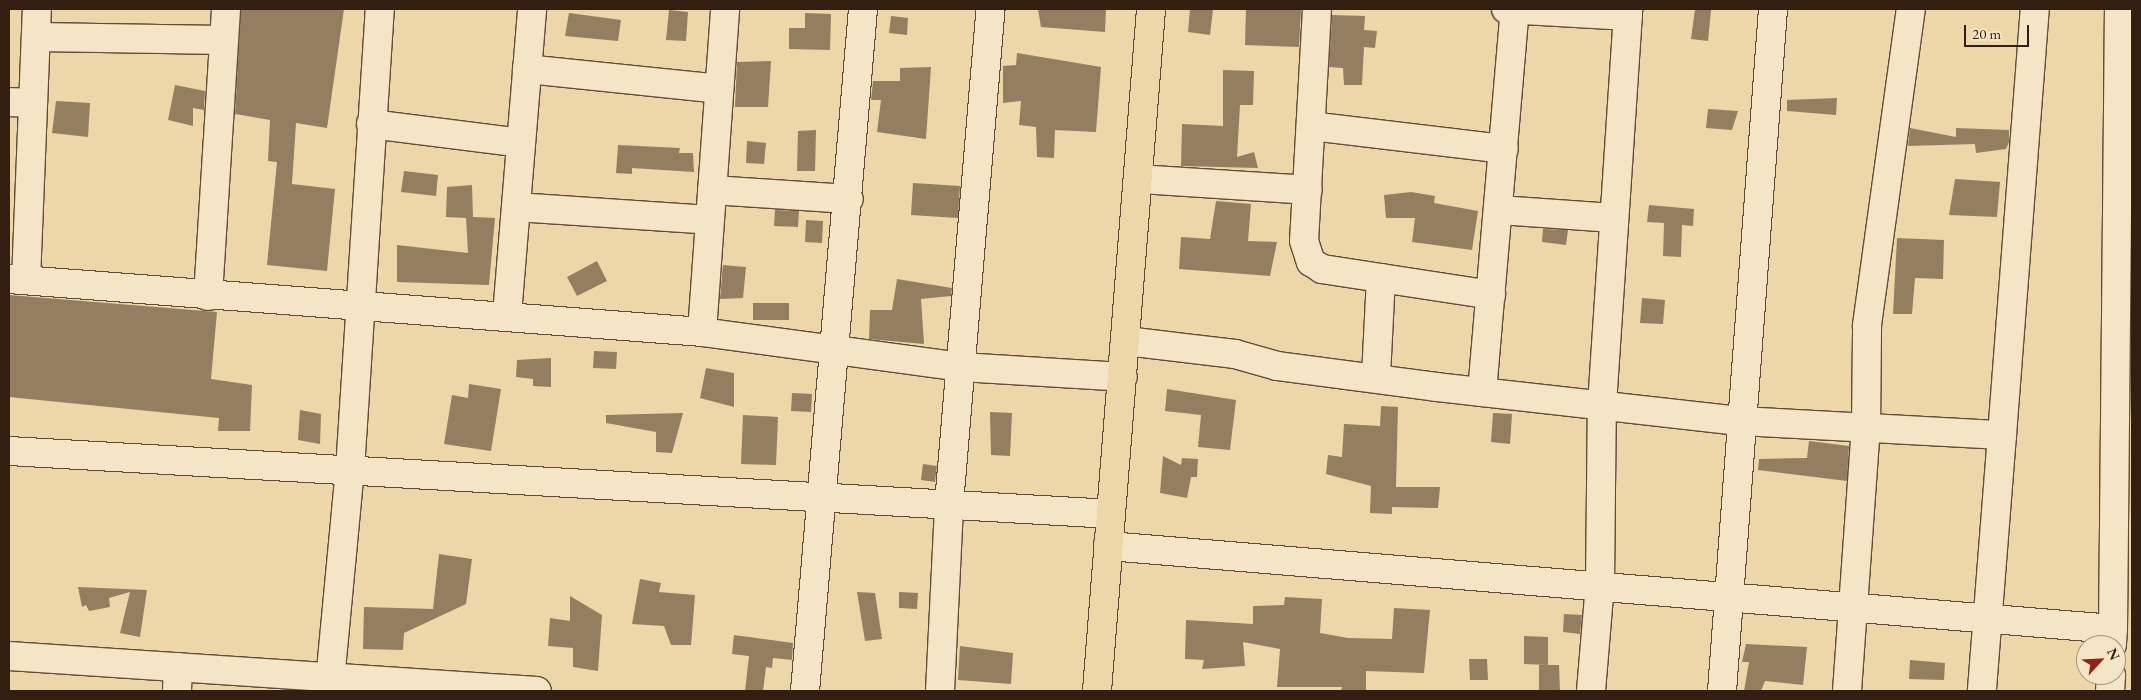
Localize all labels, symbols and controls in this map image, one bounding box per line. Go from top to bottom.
scale bar [1966,15,2031,47]
text: 20 m [1972,24,2001,43]
north arrow [2076,635,2126,685]
text: N [2103,645,2124,663]

